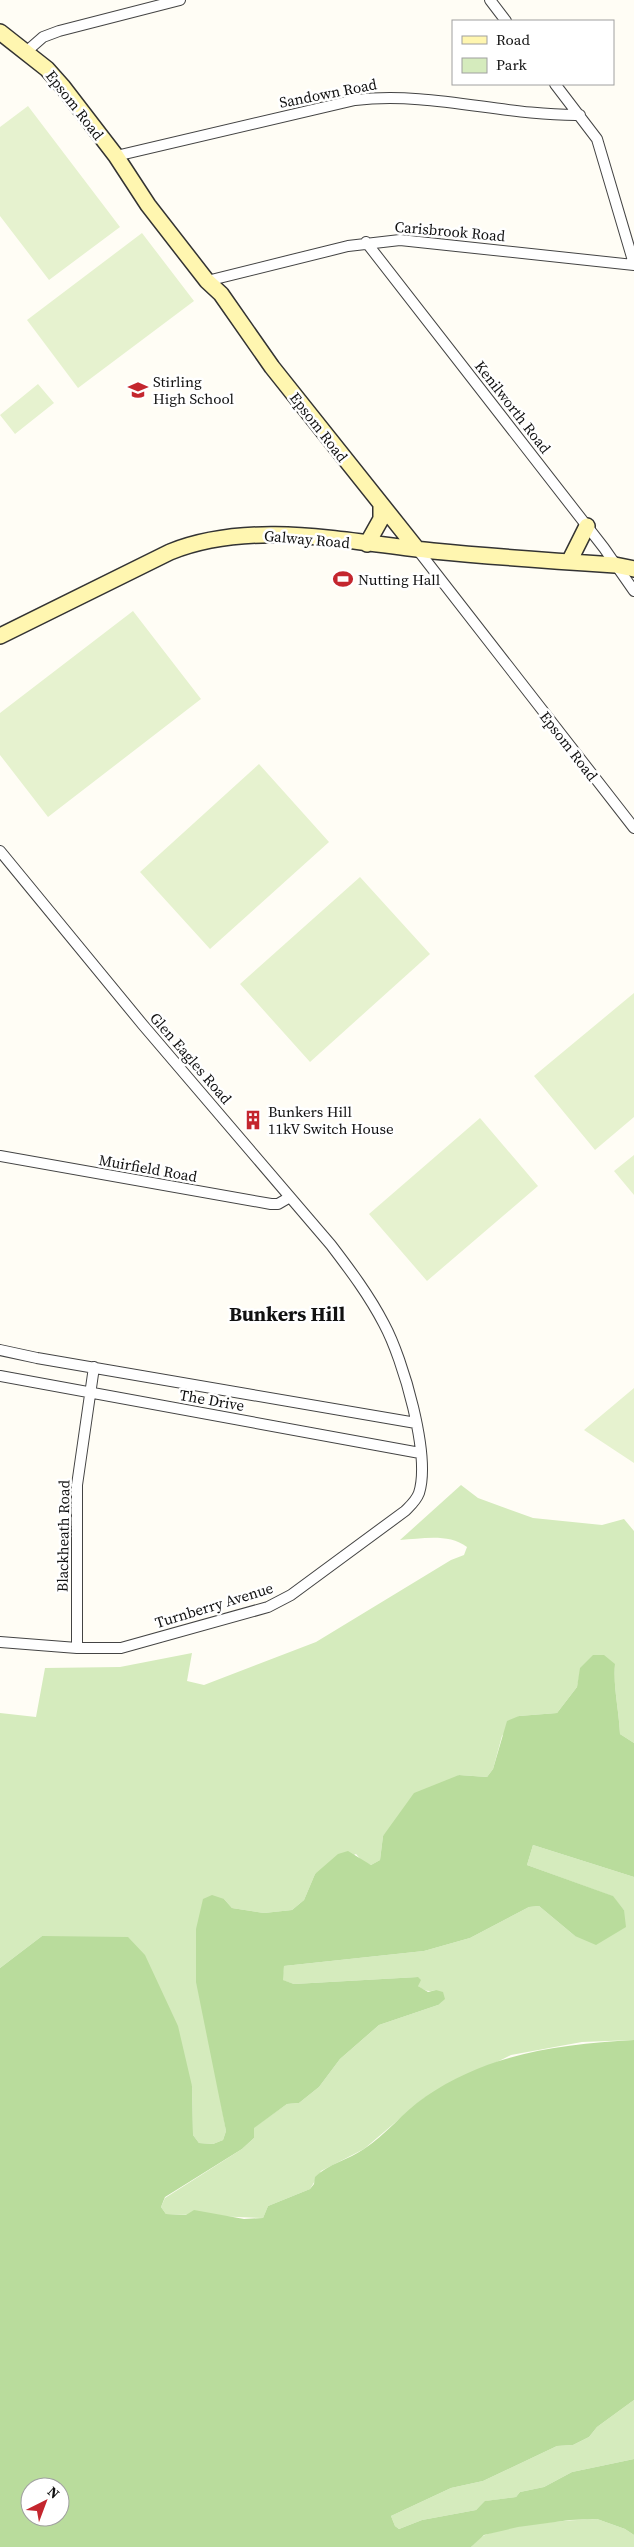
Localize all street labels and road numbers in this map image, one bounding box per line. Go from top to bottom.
street label: Epsom Road [41,66,109,145]
street label: Sandown Road [277,73,379,113]
street label: Carisbrook Road [394,216,507,246]
street label: Kenilworth Road [470,356,556,458]
street label: Epsom Road [285,388,353,467]
street label: Galway Road [263,525,351,553]
street label: Epsom Road [535,707,603,786]
street label: Glen Eagles Road [145,1008,237,1109]
street label: Muirfield Road [97,1149,199,1187]
street label: The Drive [178,1384,246,1416]
street label: Blackheath Road [52,1479,74,1592]
street label: Turnberry Avenue [152,1577,276,1633]

